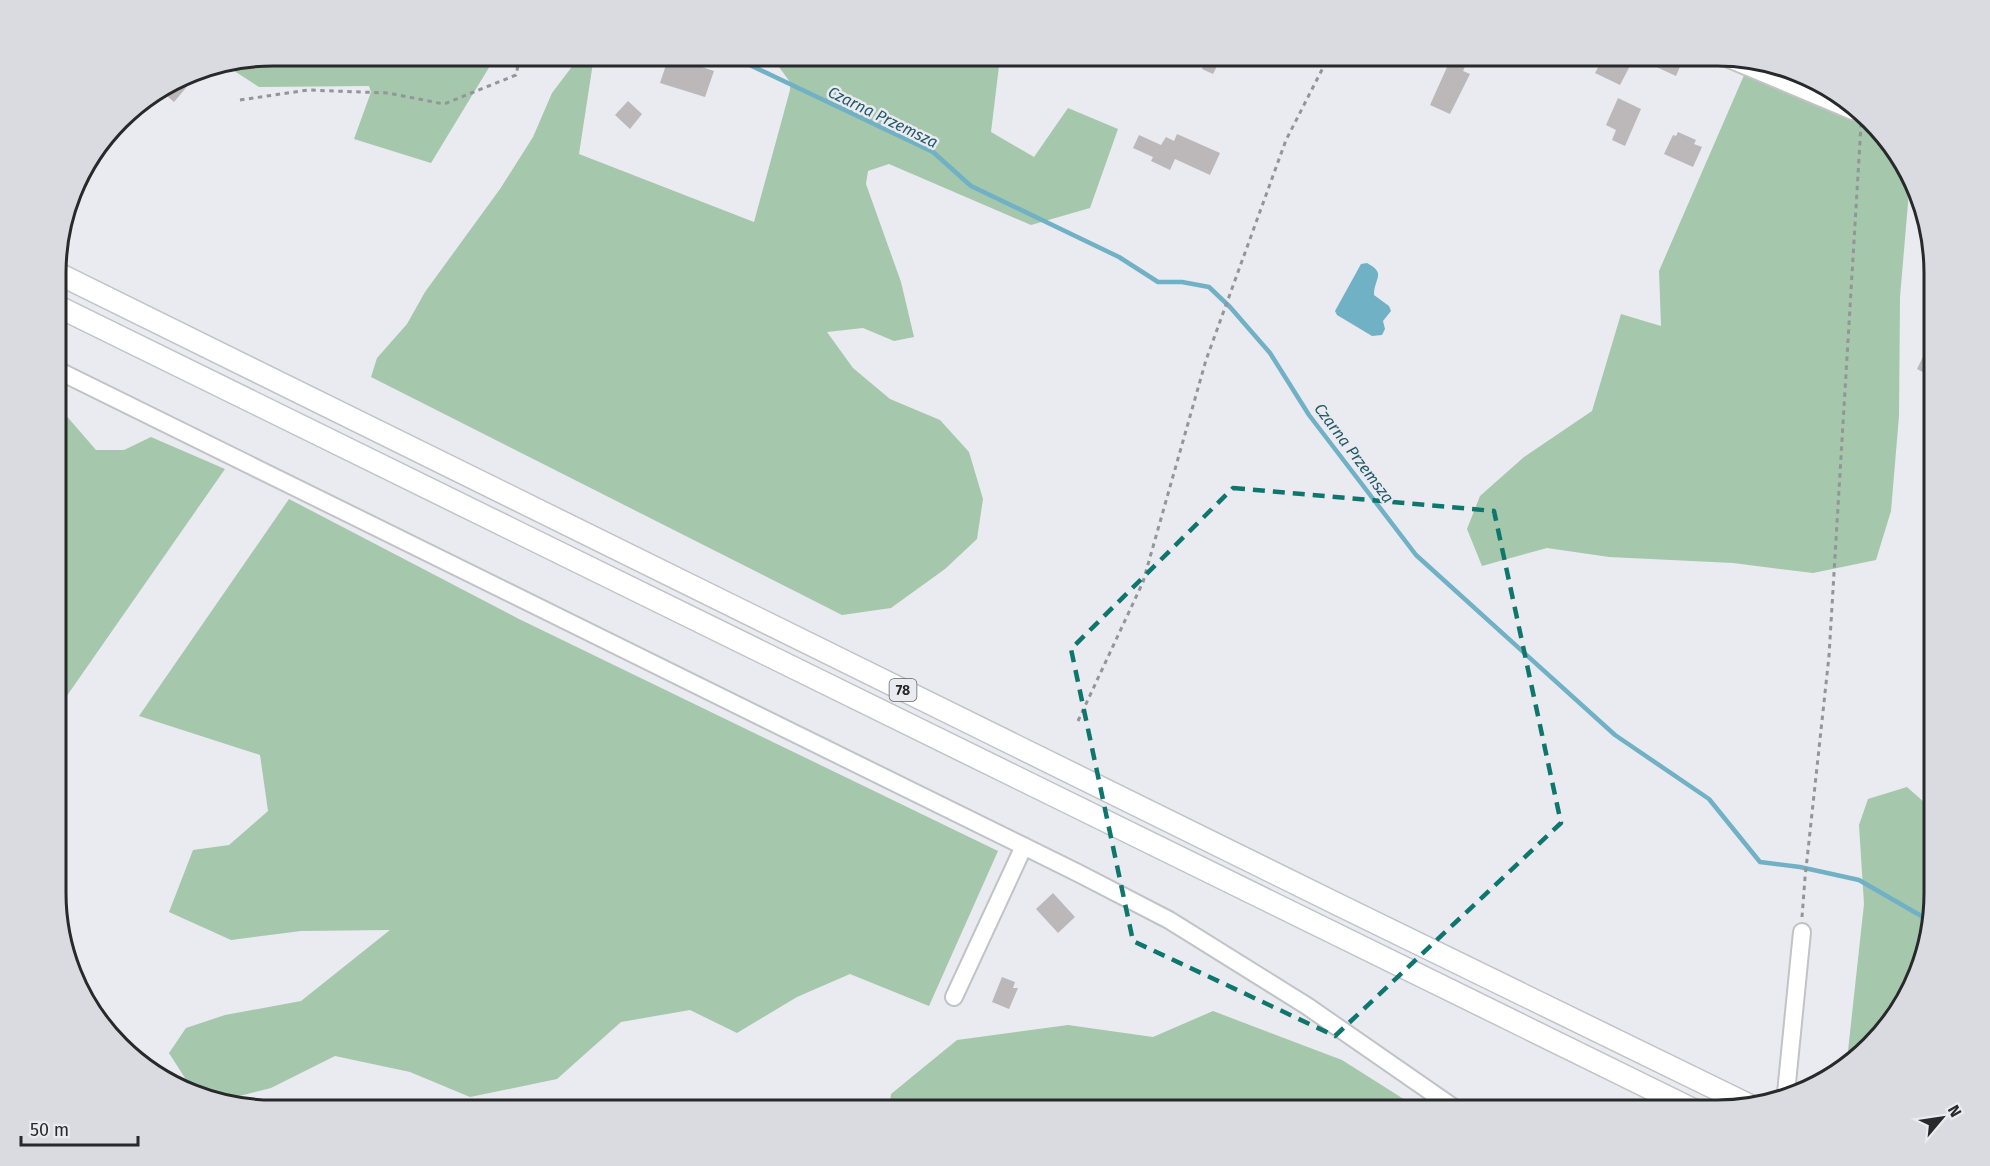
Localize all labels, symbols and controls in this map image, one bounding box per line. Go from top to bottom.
water label: Czarna Przemsza [825,82,941,152]
water label: Czarna Przemsza [1310,399,1398,507]
road number: 78 [890,679,916,701]
north arrow [1912,1088,1972,1148]
text: N [1944,1102,1966,1120]
scale bar [21,1109,138,1147]
text: 50 m [30,1119,69,1141]

